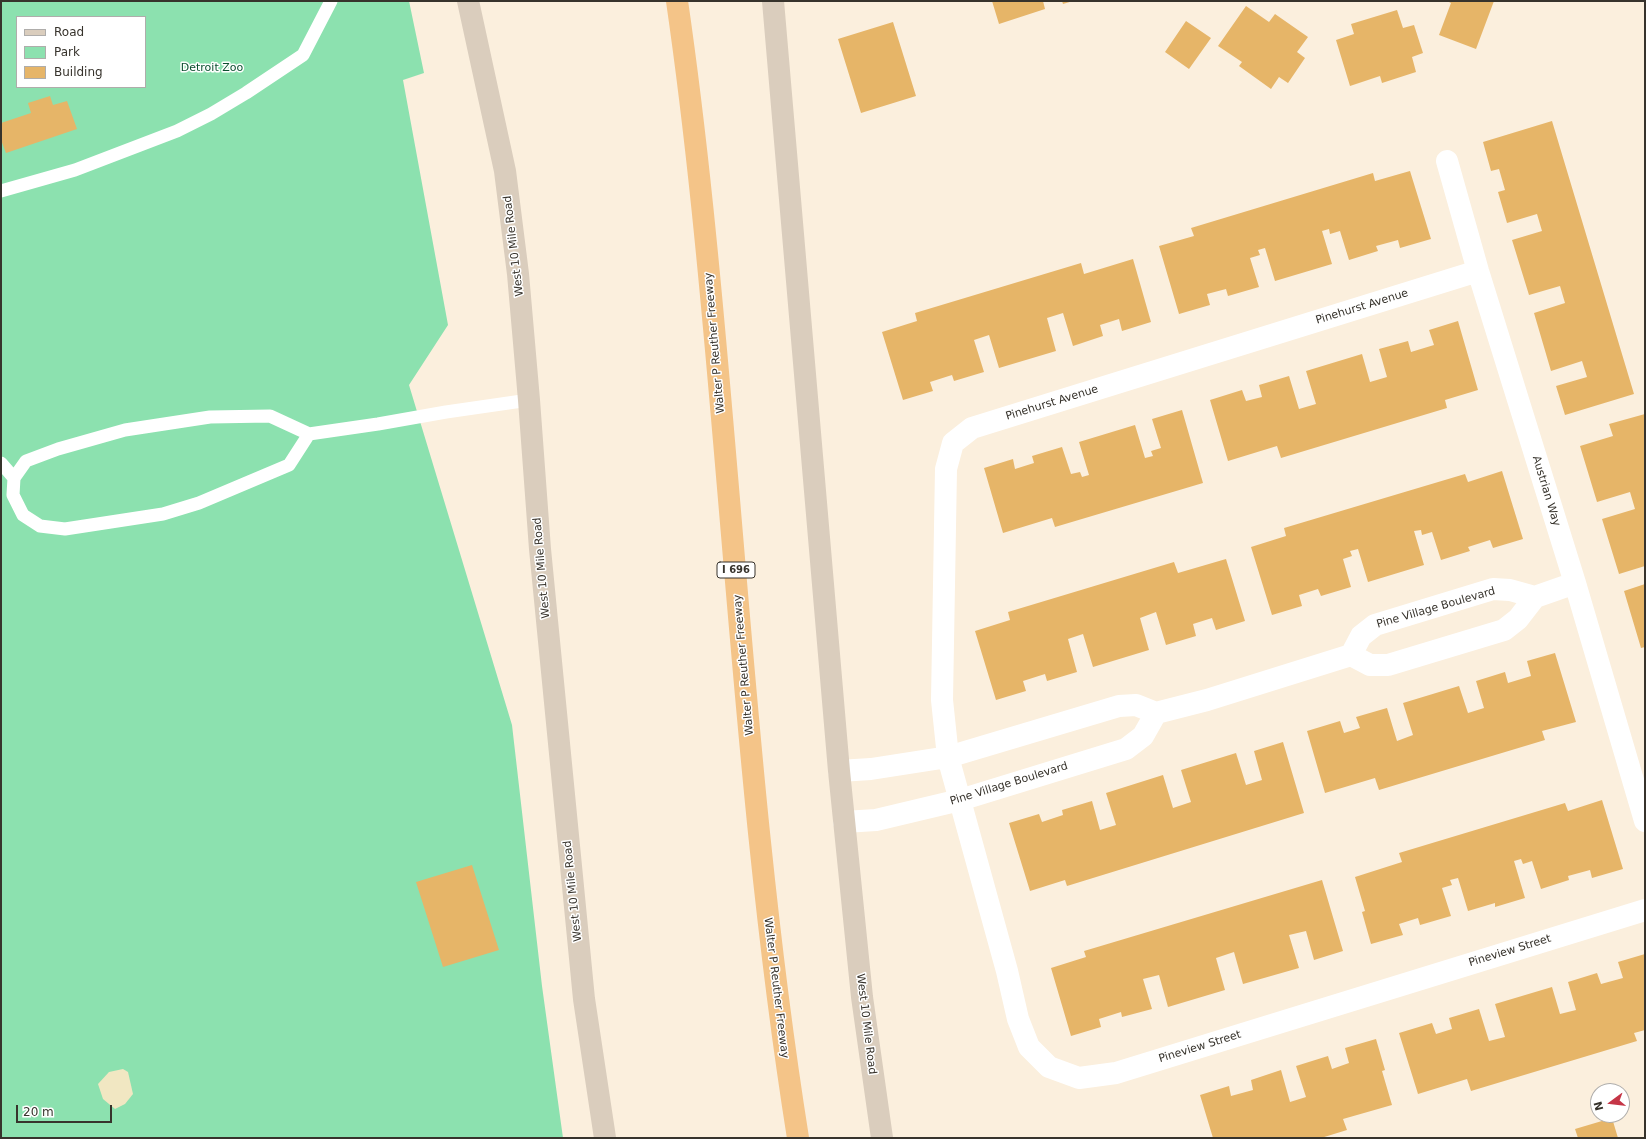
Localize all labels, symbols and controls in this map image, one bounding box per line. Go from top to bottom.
legend [16,16,146,88]
text: Road [54,25,84,39]
text: Park [54,45,80,59]
park label: Detroit Zoo [181,61,243,75]
text: Building [54,65,103,79]
street label: West 10 Mile Road [501,195,527,297]
street label: Walter P Reuther Freeway [702,272,728,414]
street label: Pinehurst Avenue [1314,287,1410,327]
street label: Pinehurst Avenue [1004,383,1100,423]
street label: Austrian Way [1529,454,1563,528]
street label: West 10 Mile Road [531,517,553,619]
road number: I 696 [717,562,755,578]
street label: Pine Village Boulevard [1375,585,1497,631]
street label: Walter P Reuther Freeway [731,594,757,736]
street label: Pine Village Boulevard [948,760,1070,808]
street label: West 10 Mile Road [561,840,585,942]
street label: Walter P Reuther Freeway [761,917,791,1059]
street label: Pineview Street [1467,932,1553,970]
street label: West 10 Mile Road [853,973,879,1075]
street label: Pineview Street [1157,1028,1243,1066]
north arrow [1590,1083,1630,1123]
scale bar [18,1097,114,1123]
text: N [1591,1100,1606,1112]
text: 20 m [23,1105,54,1119]

